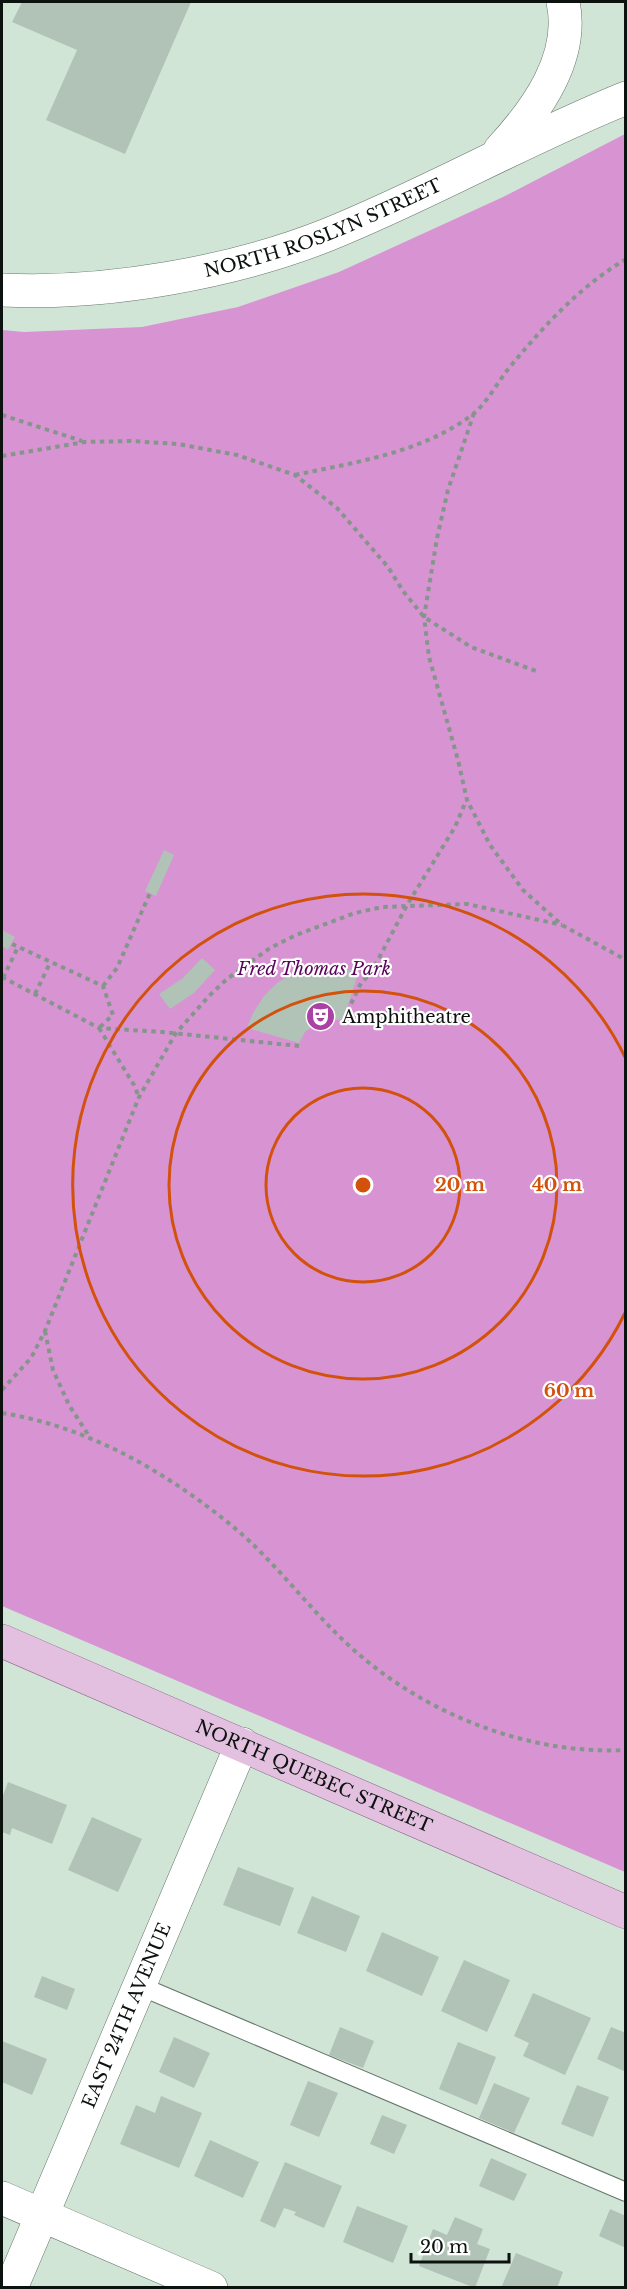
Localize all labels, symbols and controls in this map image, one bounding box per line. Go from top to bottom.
street label: NORTH ROSLYN STREET [202,174,446,282]
park label: Fred Thomas Park [236,958,391,980]
theatre icon: Amphitheatre [305,1001,337,1033]
place label: Amphitheatre [341,1006,471,1028]
text: 20 m [435,1174,485,1196]
text: 40 m [532,1174,582,1196]
centre of rings [353,1175,373,1195]
text: 60 m [544,1380,594,1402]
street label: NORTH QUEBEC STREET [192,1715,436,1838]
street label: EAST 24TH AVENUE [78,1920,176,2111]
scale bar [411,2226,508,2264]
text: 20 m [420,2236,468,2258]

